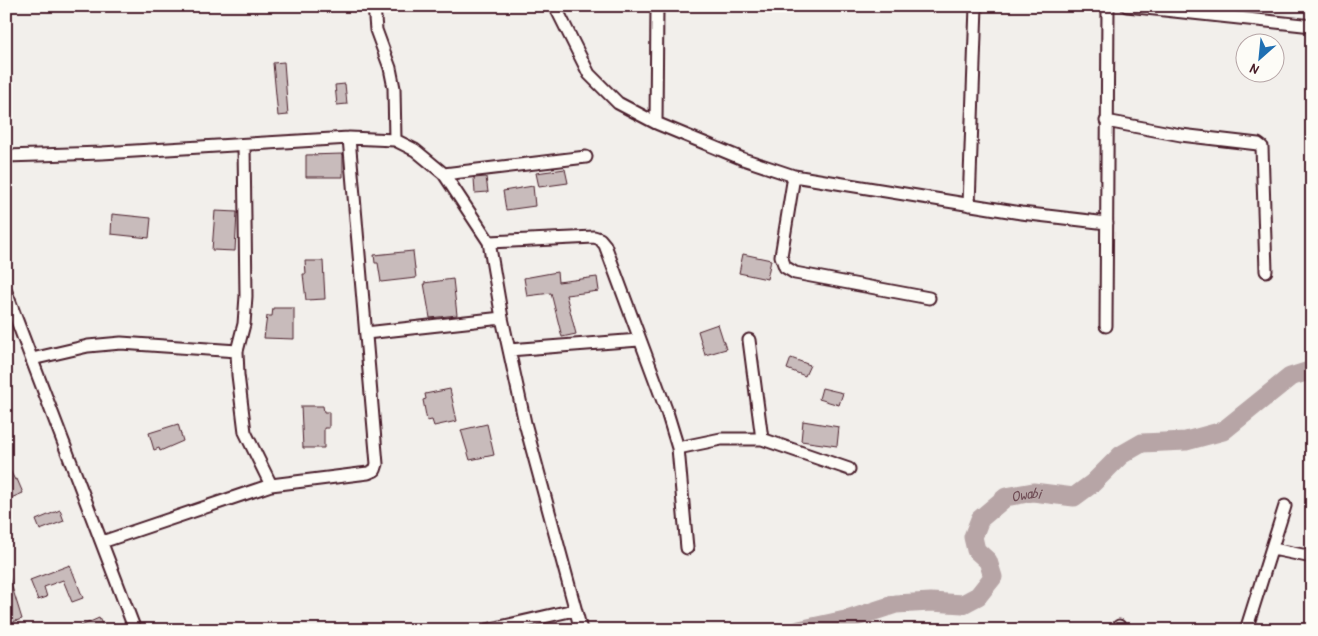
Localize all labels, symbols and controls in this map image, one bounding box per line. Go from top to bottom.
north arrow [1236,32,1286,82]
text: N [1246,60,1262,80]
water label: Owabi [1009,481,1044,506]

